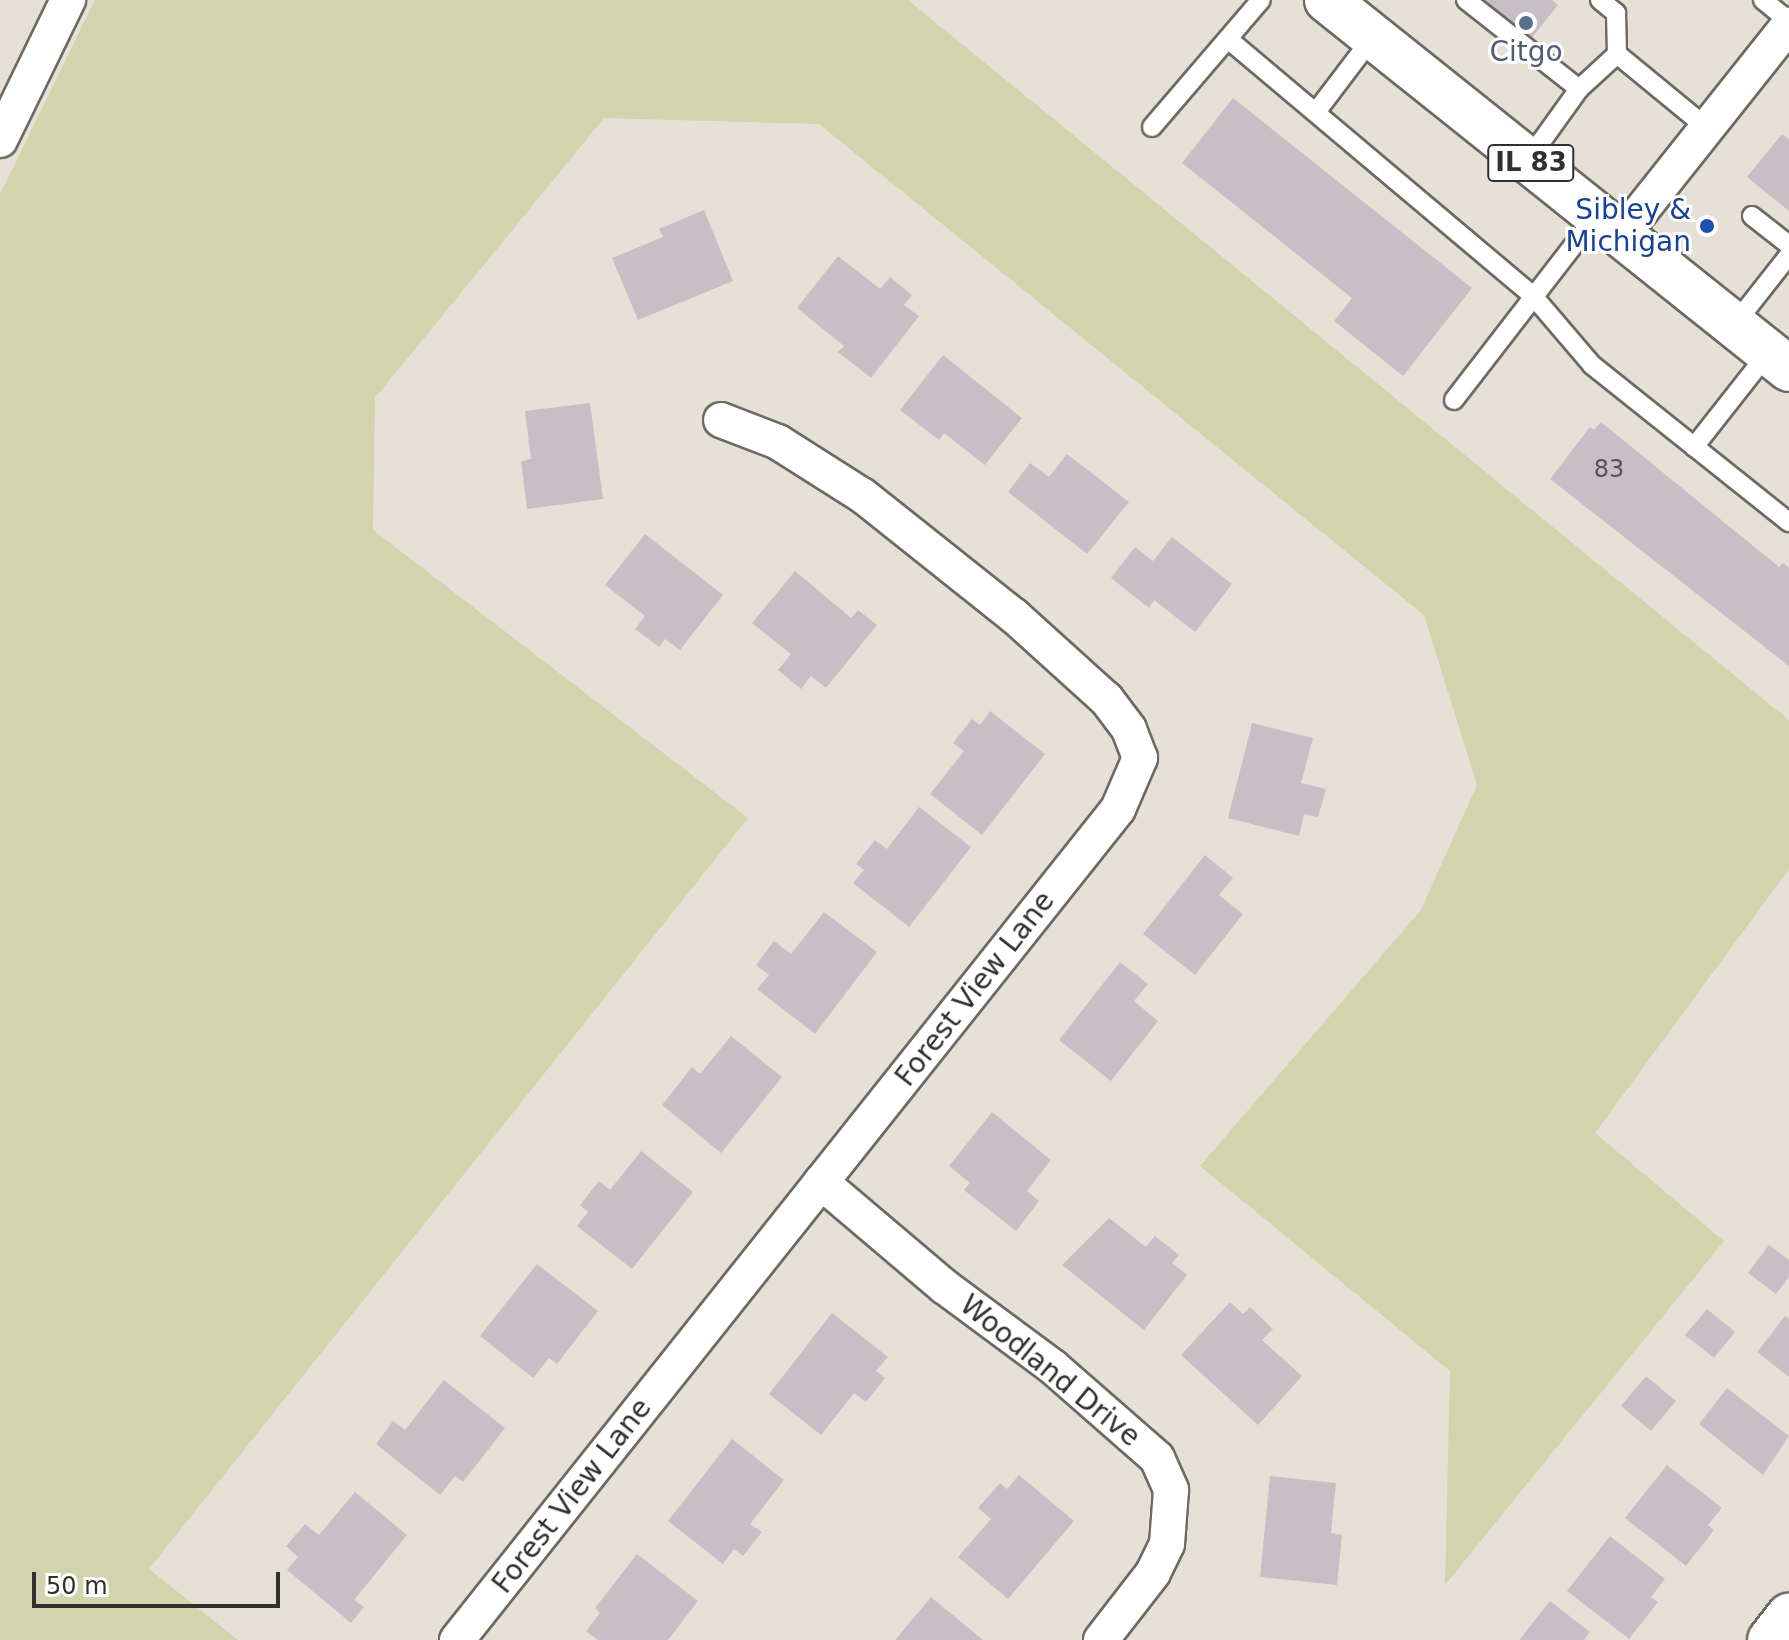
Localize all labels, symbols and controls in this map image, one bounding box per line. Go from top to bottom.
marker: Citgo [1517,14,1535,32]
place label: Citgo [1489,35,1563,69]
road number: IL 83 [1487,141,1575,185]
place label: Sibley & Michigan [1565,193,1691,259]
marker: Sibley & Michigan [1698,217,1716,235]
house number: 83 [1594,456,1624,484]
street label: Forest View Lane [889,885,1061,1093]
street label: Woodland Drive [953,1288,1147,1454]
street label: Forest View Lane [486,1392,658,1600]
scale bar [36,1556,284,1606]
text: 50 m [46,1572,108,1600]

